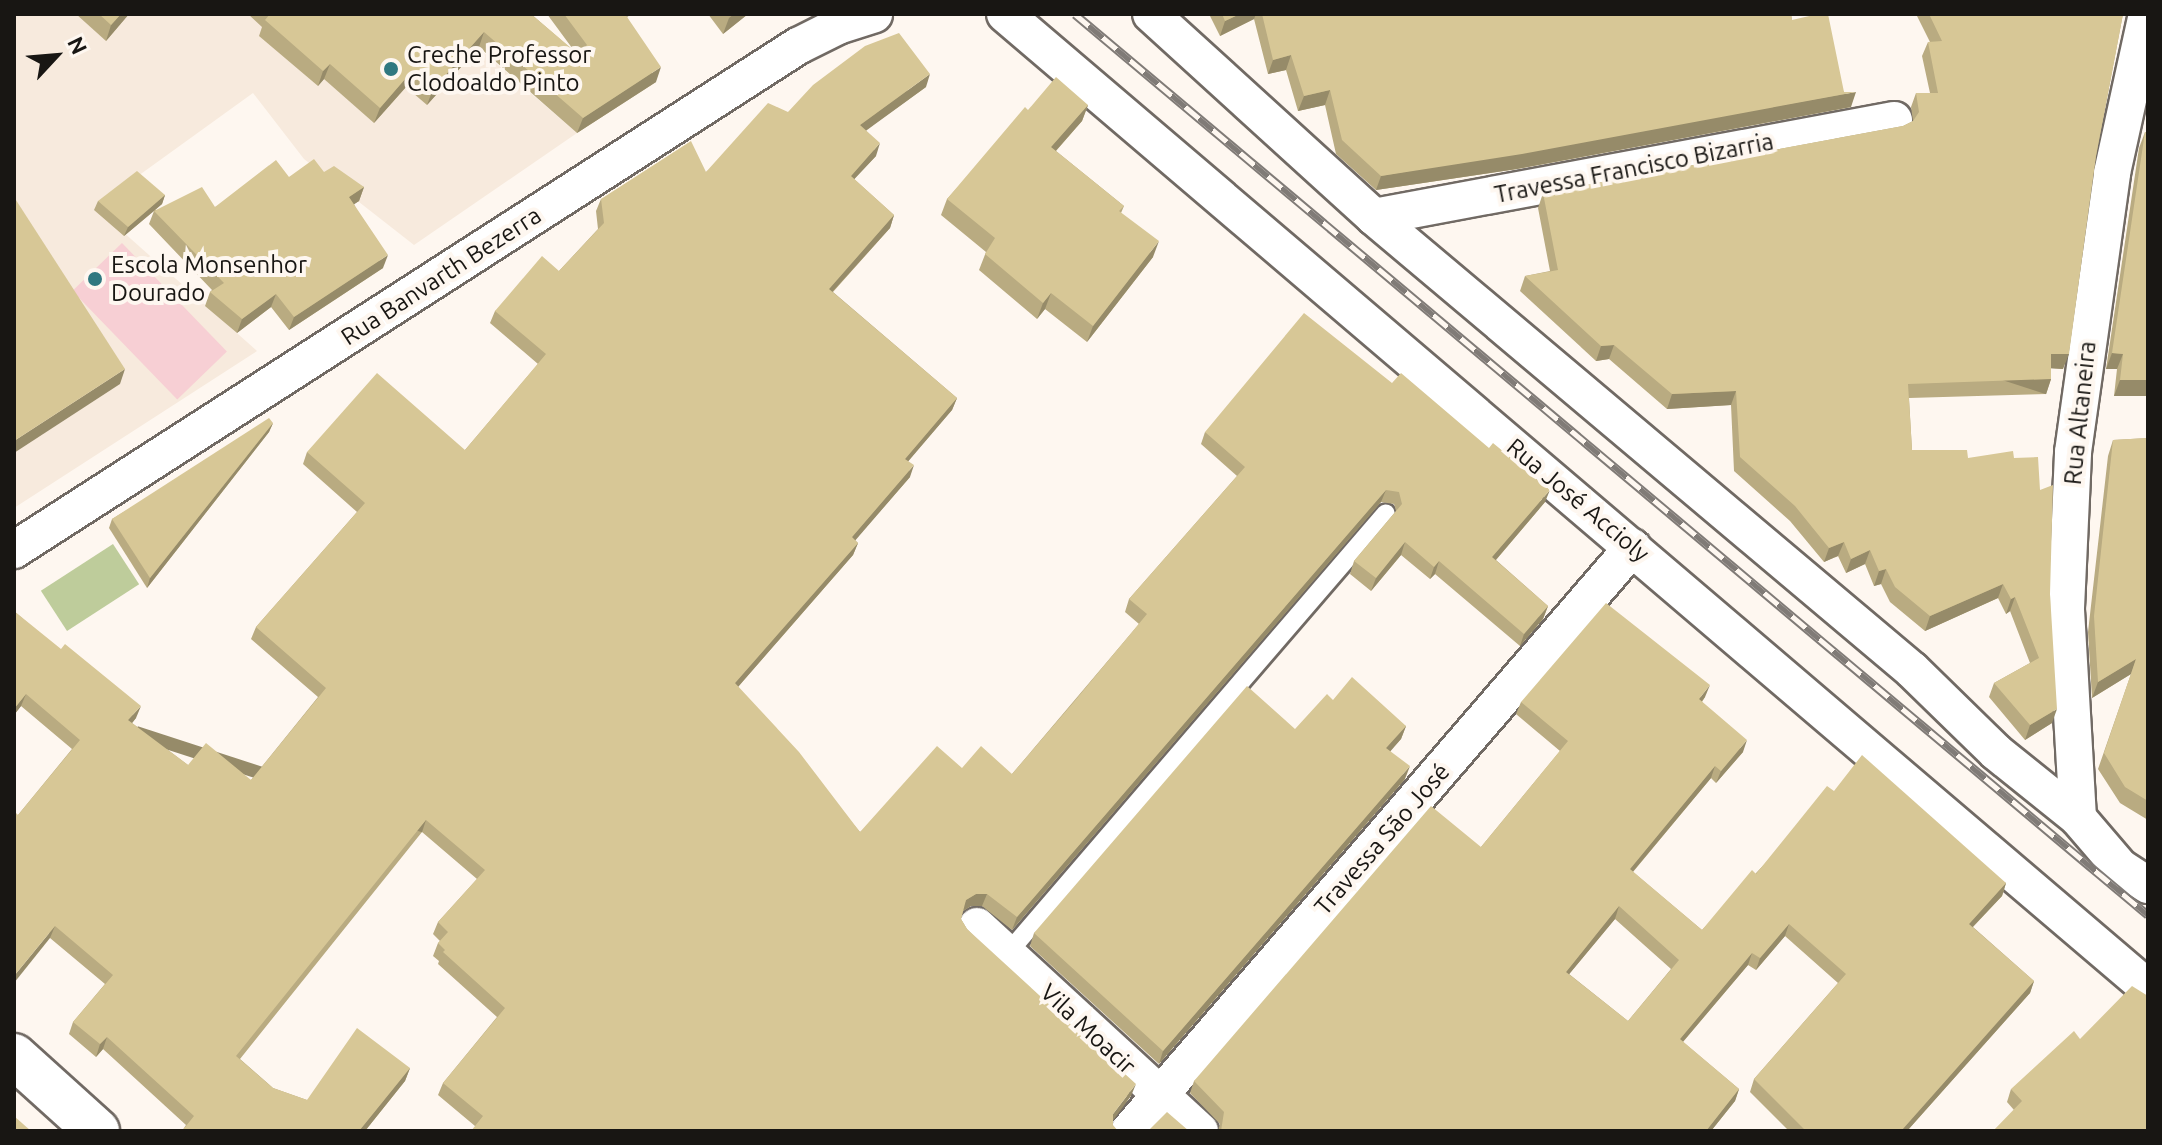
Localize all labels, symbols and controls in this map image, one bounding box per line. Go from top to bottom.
north arrow [16,16,96,96]
text: N [63,32,93,58]
place label: Creche Professor Clodoaldo Pinto [407,41,591,97]
marker: Creche Professor Clodoaldo Pinto [382,60,400,78]
street label: Travessa Francisco Bizarria [1492,127,1776,209]
street label: Rua Banvarth Bezerra [336,201,546,351]
place label: Escola Monsenhor Dourado [111,251,307,307]
marker: Escola Monsenhor Dourado [86,270,104,288]
street label: Rua Altaneira [2058,340,2102,486]
street label: Rua José Accioly [1501,432,1655,568]
street label: Travessa São José [1308,757,1456,921]
street label: Vila Moacir [1035,978,1141,1080]

